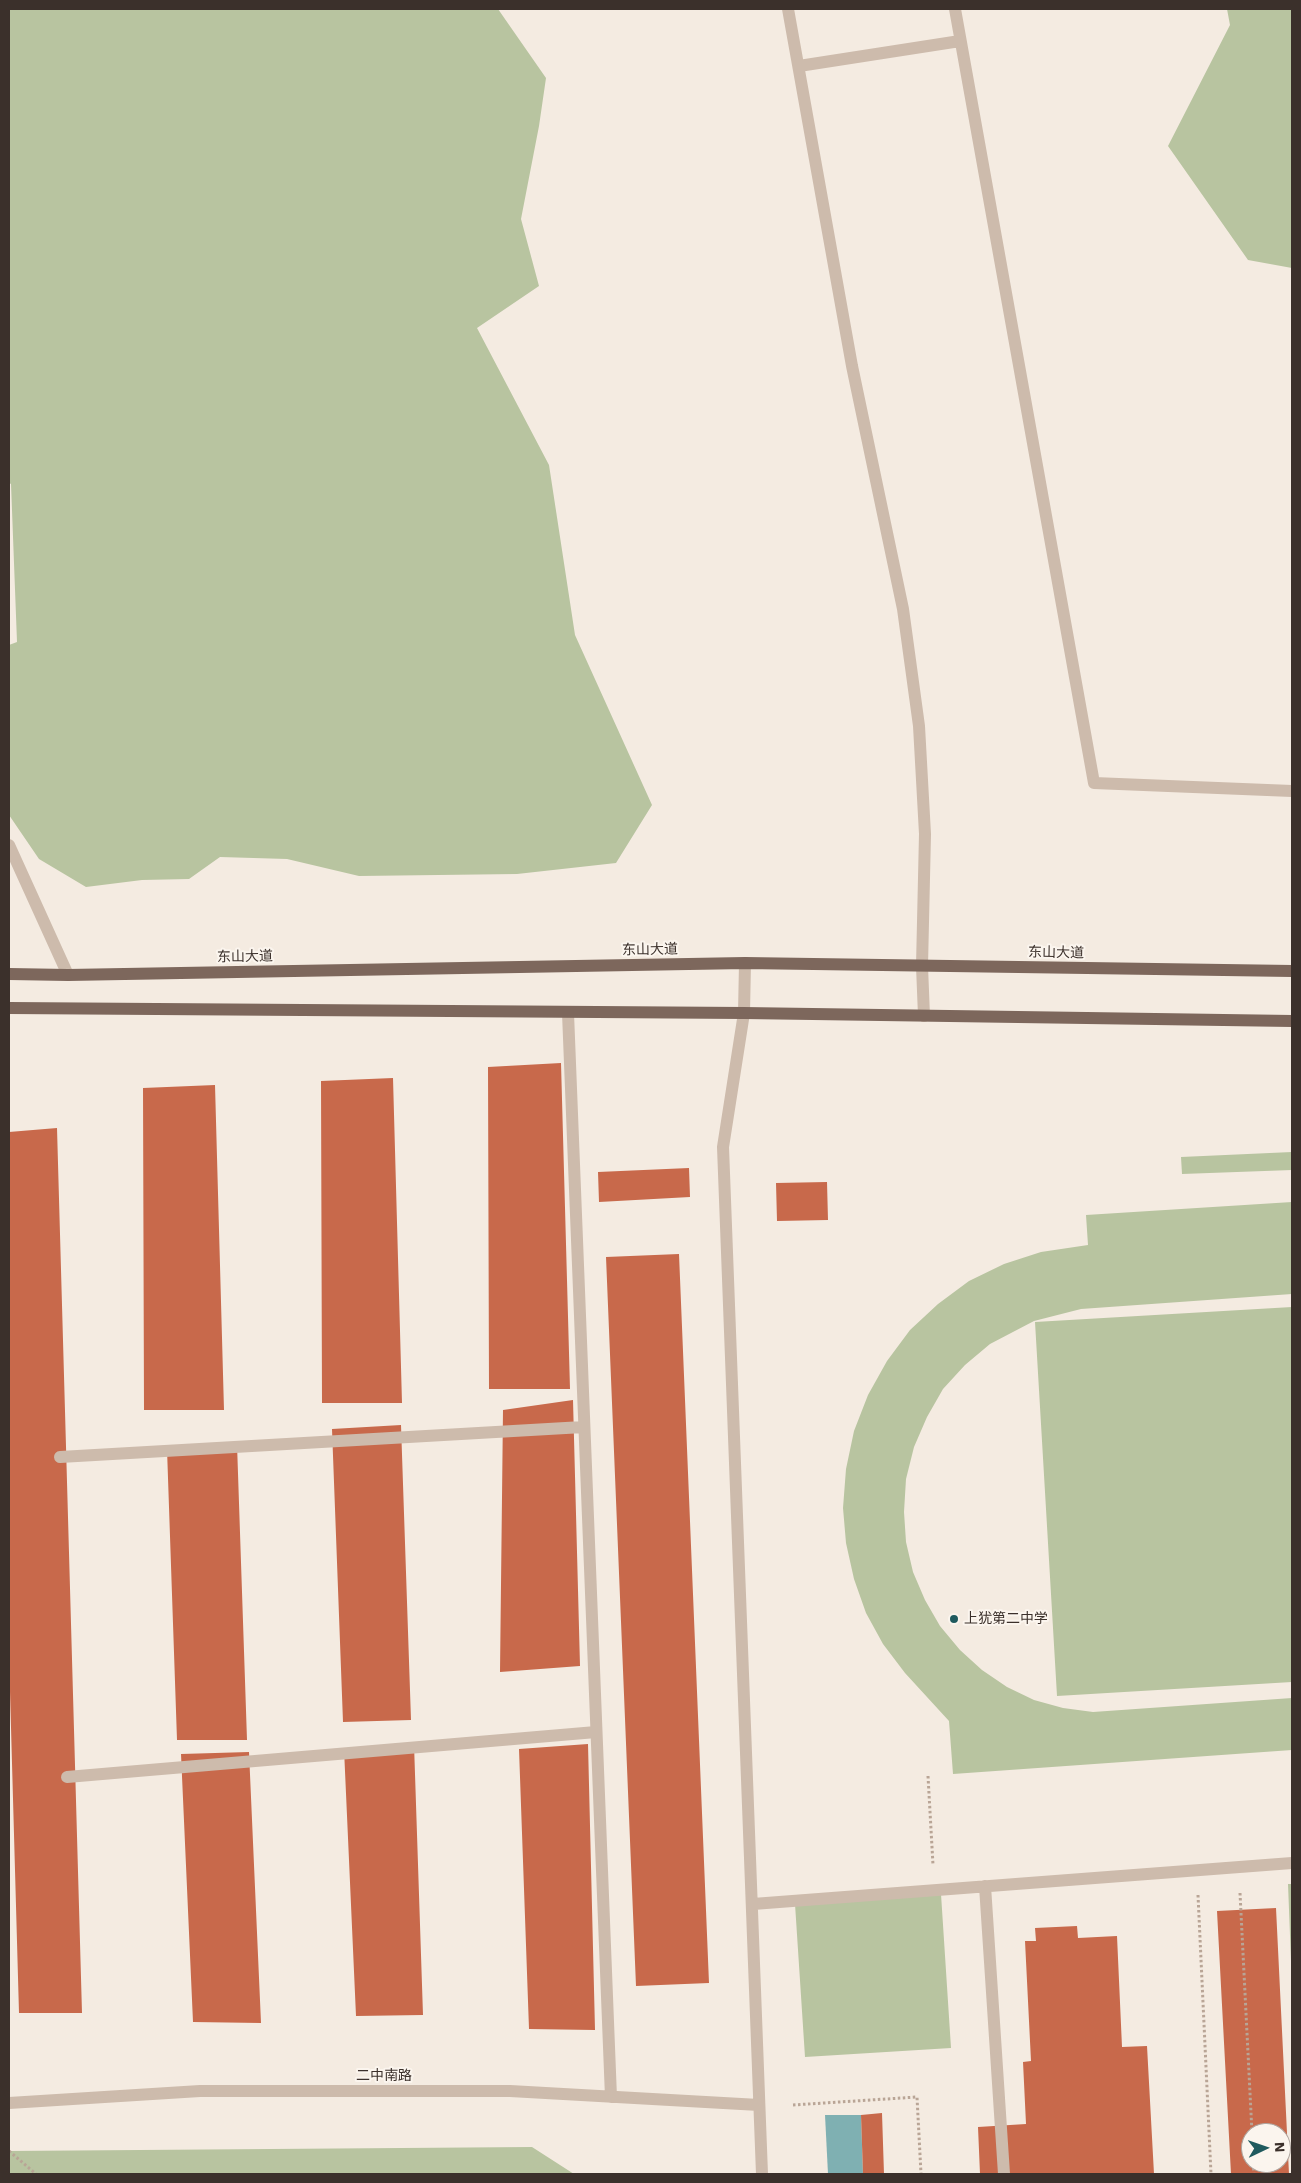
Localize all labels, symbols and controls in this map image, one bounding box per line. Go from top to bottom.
street label: 东山大道 [622,941,678,959]
street label: 东山大道 [1028,944,1084,962]
street label: 东山大道 [217,948,273,966]
place label: 上犹第二中学 [964,1611,1048,1627]
marker: 上犹第二中学 [948,1613,960,1625]
street label: 二中南路 [356,2068,412,2084]
north arrow [1241,2123,1291,2173]
text: N [1272,2142,1288,2153]

